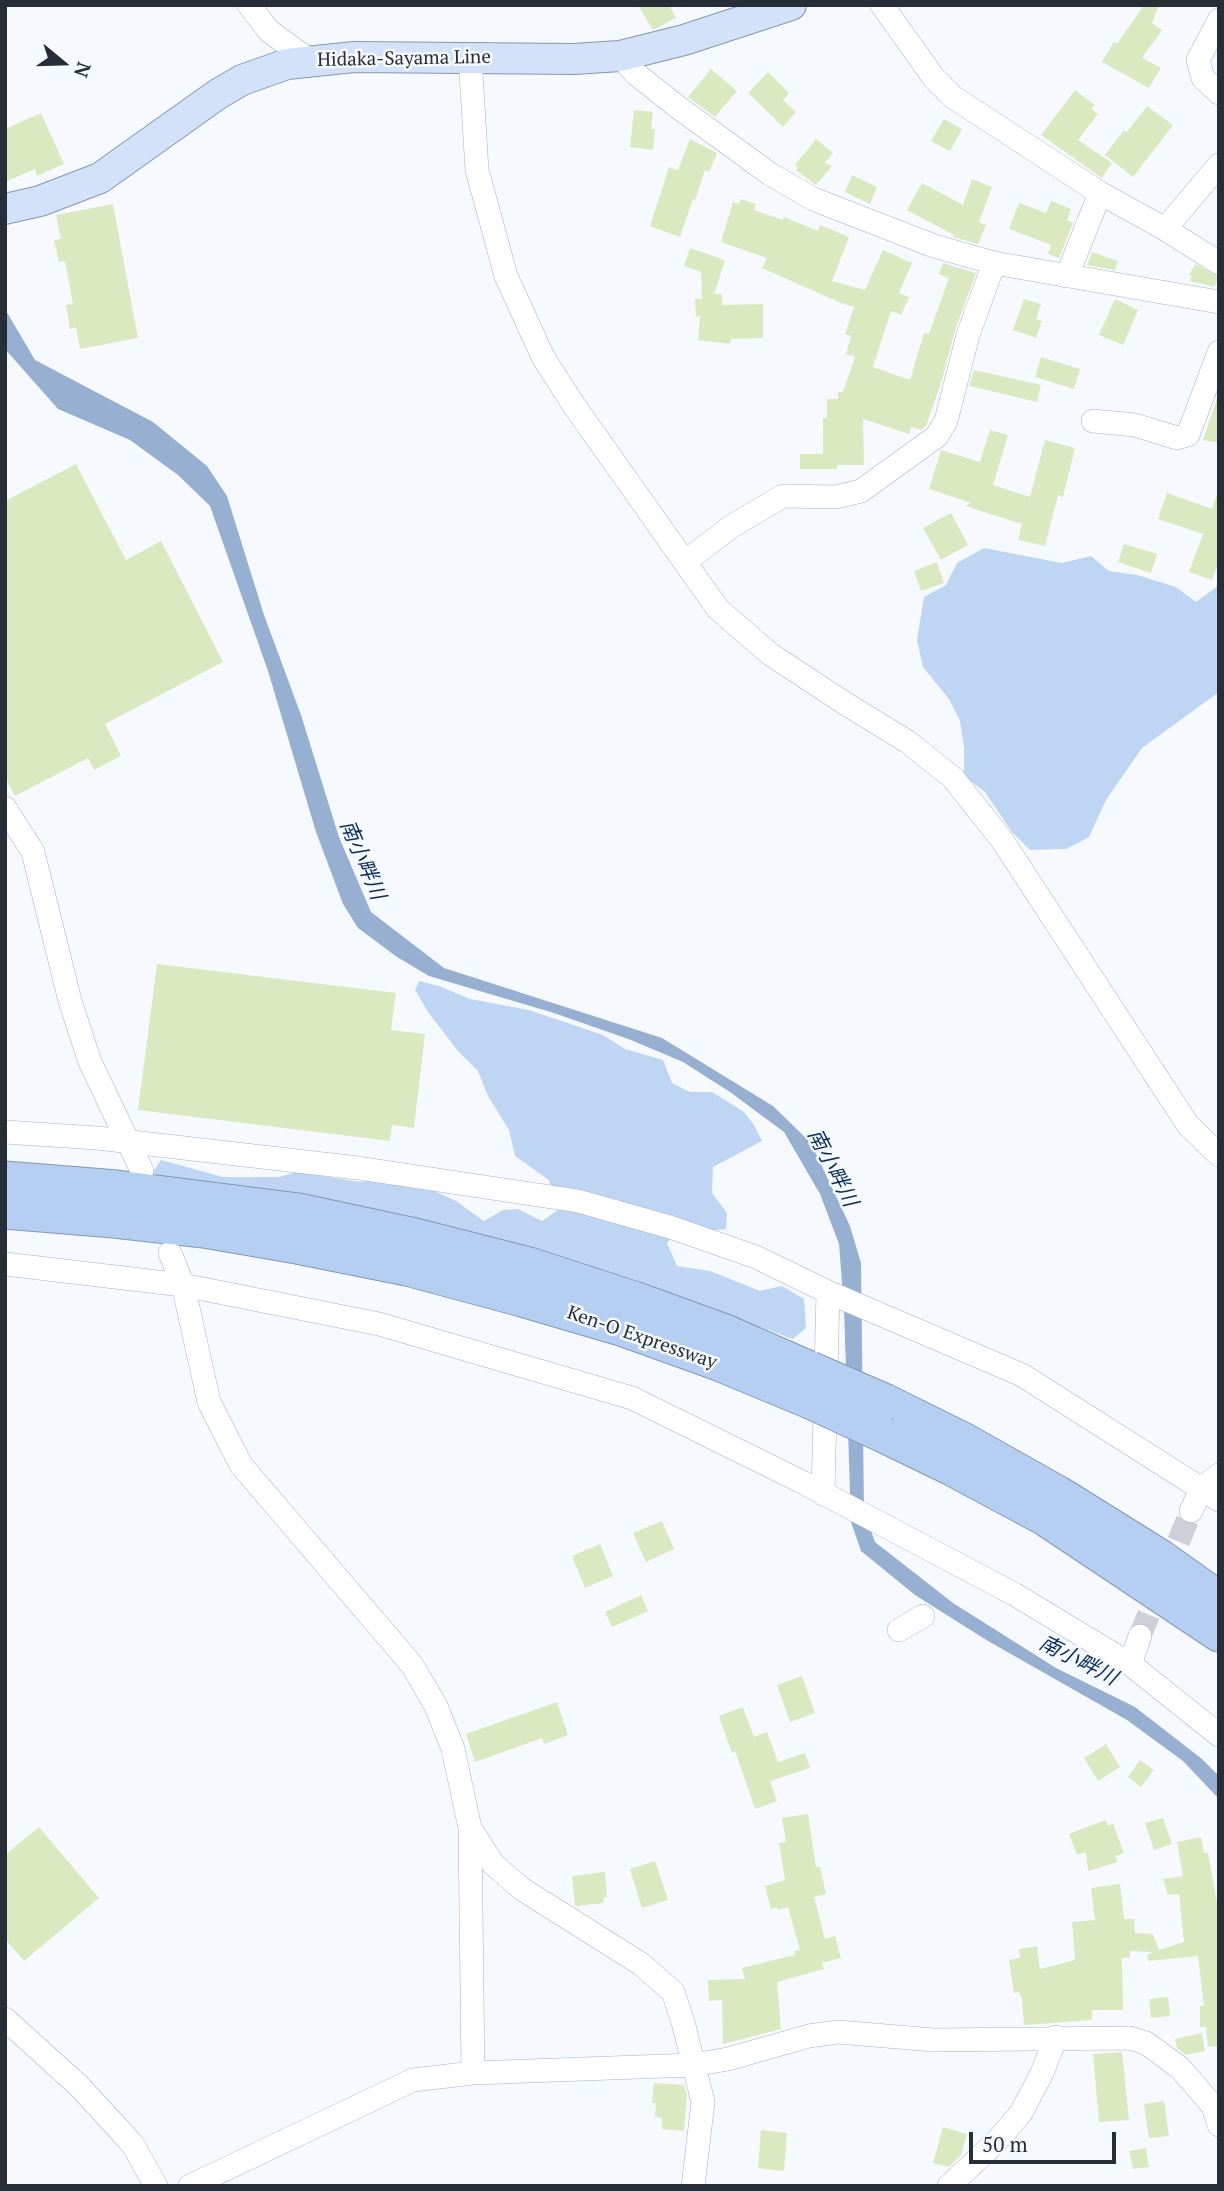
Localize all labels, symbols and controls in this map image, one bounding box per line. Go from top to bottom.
north arrow [28,28,98,98]
street label: Hidaka-Sayama Line [317,46,491,72]
text: N [69,59,97,81]
water label: 南小畔川 [334,816,390,904]
water label: 南小畔川 [802,1125,862,1211]
street label: Ken-O Expressway [564,1302,720,1374]
water label: 南小畔川 [1035,1631,1121,1691]
scale bar [972,2118,1119,2162]
text: 50 m [982,2130,1028,2158]

